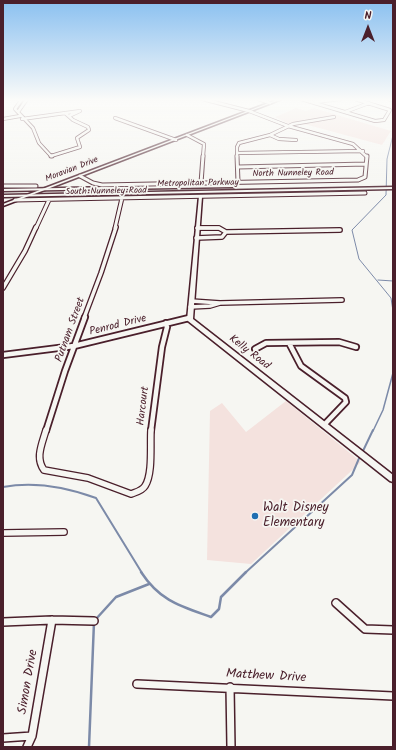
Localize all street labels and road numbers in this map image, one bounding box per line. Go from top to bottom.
street label: Moravian Drive [44,155,100,185]
street label: North Nunneley Road [252,168,334,180]
street label: Metropolitan Parkway [157,178,239,190]
street label: South Nunneley Road [65,186,147,198]
street label: Putnam Street [53,296,89,364]
street label: Penrod Drive [88,313,148,339]
street label: Kelly Road [226,333,272,373]
street label: Harcourt [135,386,153,426]
street label: Simon Drive [16,648,42,716]
street label: Matthew Drive [225,667,307,687]

